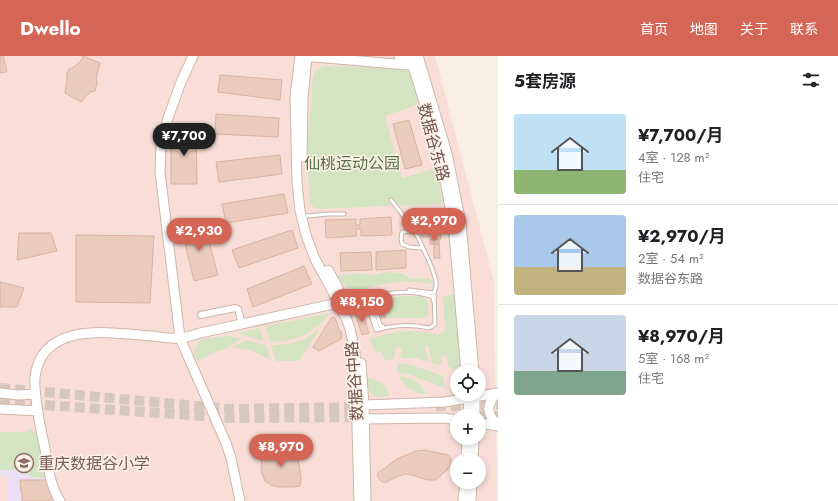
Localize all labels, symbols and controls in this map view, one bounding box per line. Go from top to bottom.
text: Dwello [20,15,81,42]
text: 首页 [640,19,668,39]
text: 地图 [690,19,718,39]
text: 关于 [740,19,768,39]
text: 联系 [790,19,818,39]
text: 5套房源 [514,69,576,93]
icon: filters [800,69,822,91]
street label: 数据谷东路 [412,101,455,184]
pin: ¥7,700 [151,123,217,157]
text: ¥7,700/月 [638,123,724,147]
text: ¥7,700 [162,126,206,145]
icon: home [546,130,594,178]
text: 4室 · 128 m² [638,148,709,167]
park label: 仙桃运动公园 [304,152,400,175]
text: 住宅 [638,168,664,187]
pin: ¥2,970 [401,208,467,242]
text: ¥2,970 [411,211,457,230]
pin: ¥2,930 [166,218,232,252]
text: ¥2,930 [176,221,222,240]
text: ¥2,970/月 [638,224,726,248]
icon: home [546,231,594,279]
text: 2室 · 54 m² [638,249,704,268]
text: 数据谷东路 [638,269,703,288]
pin: ¥8,150 [329,289,395,323]
text: ¥8,150 [340,292,384,311]
text: ¥8,970/月 [638,324,725,348]
icon: home [546,331,594,379]
street label: 数据谷中路 [340,340,369,422]
text: 5室 · 168 m² [638,349,709,368]
map controls [450,365,486,489]
button: locate [450,365,486,401]
text: 住宅 [638,369,664,388]
button: + [450,409,486,445]
pin: ¥8,970 [248,434,314,468]
text: ¥8,970 [258,437,304,456]
school or university icon: 重庆数据谷小学 [13,452,35,474]
place label: 重庆数据谷小学 [38,452,150,475]
button: − [450,453,486,489]

